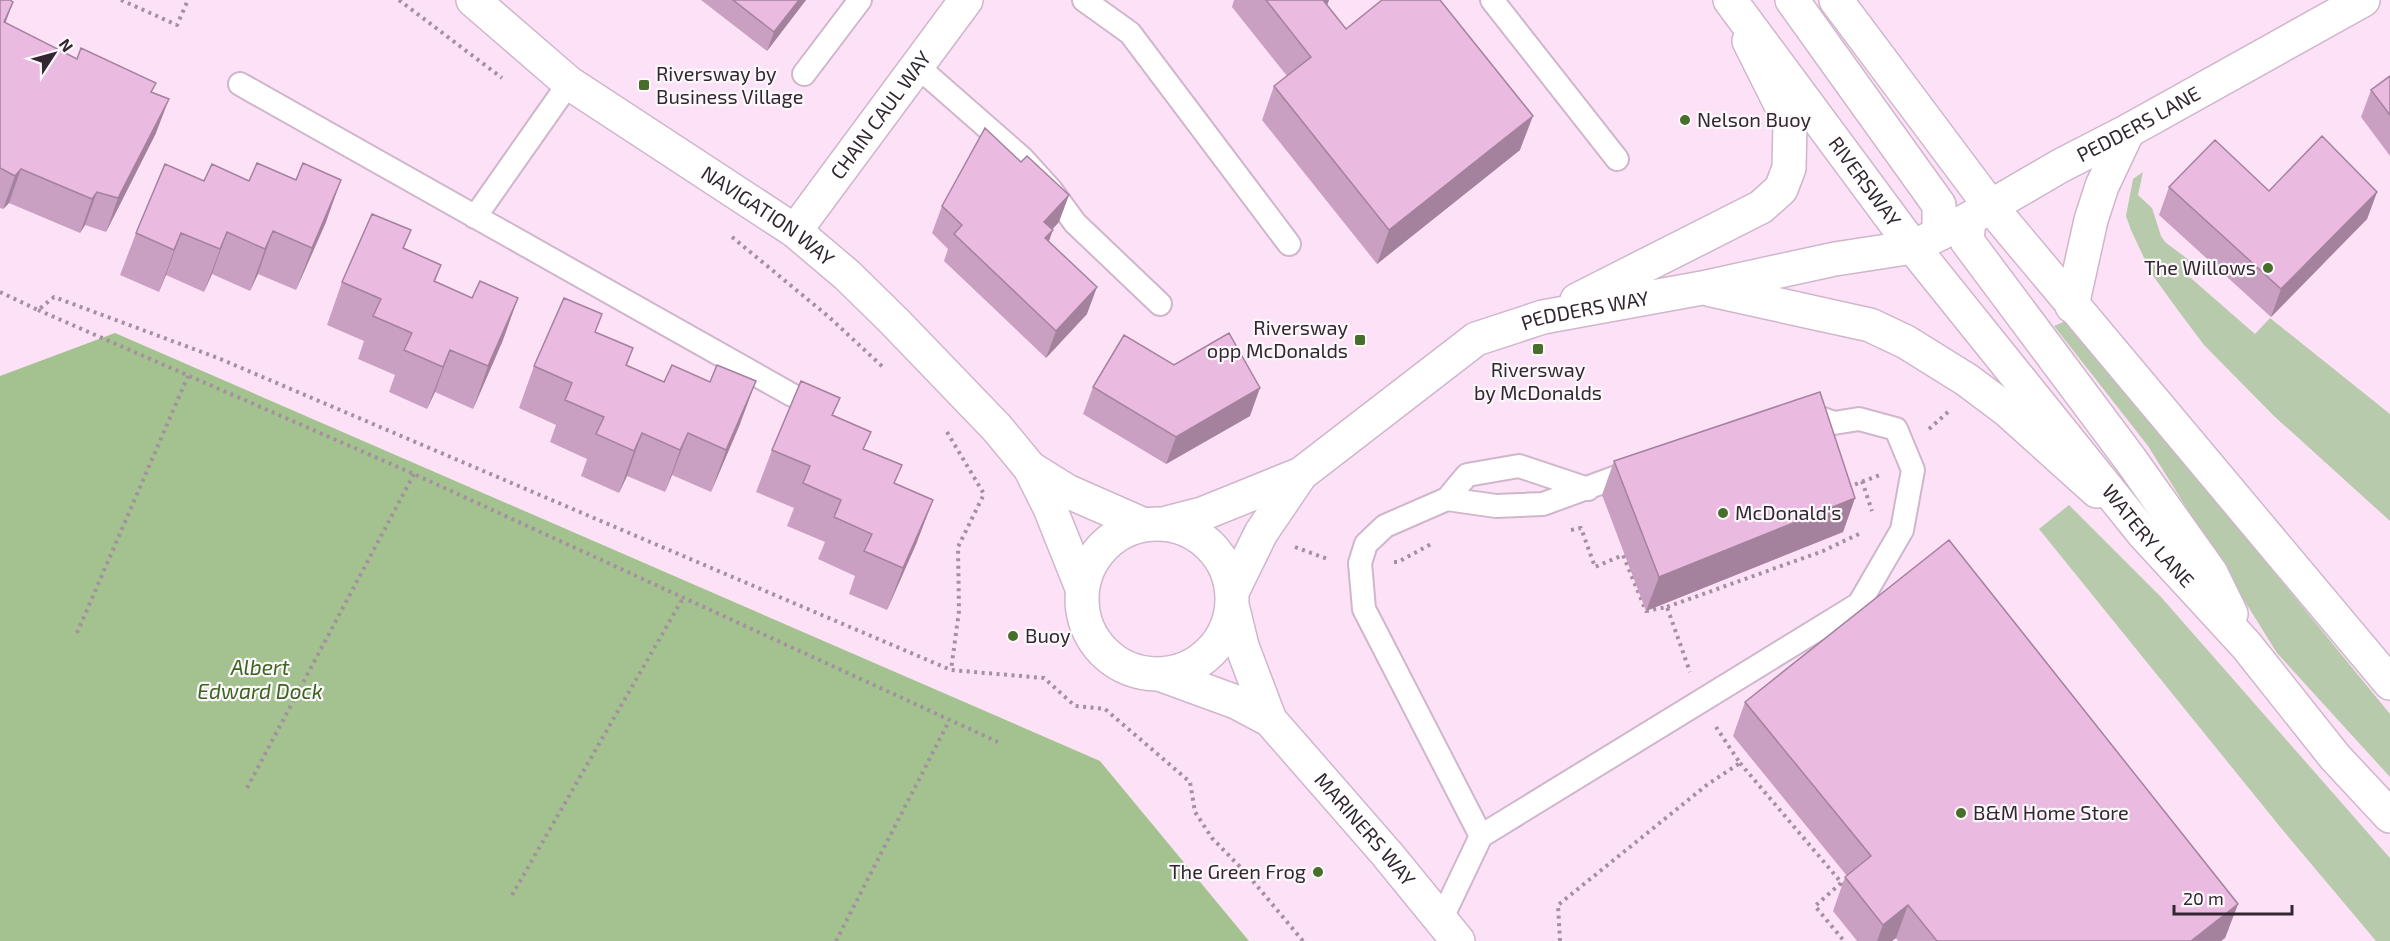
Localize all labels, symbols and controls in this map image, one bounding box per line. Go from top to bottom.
north arrow [24,24,84,84]
text: N [55,35,78,55]
street label: CHAIN CAUL WAY [825,45,936,183]
place label: Riversway by Business Village [656,61,803,108]
marker: Riversway by Business Village [637,78,651,92]
street label: PEDDERS LANE [2072,80,2204,166]
place label: Nelson Buoy [1697,107,1811,131]
marker: Nelson Buoy [1678,113,1692,127]
street label: RIVERSWAY [1824,131,1907,231]
street label: NAVIGATION WAY [697,160,840,270]
place label: The Willows [2144,255,2256,279]
marker: The Willows [2261,261,2275,275]
street label: PEDDERS WAY [1518,285,1651,334]
place label: Riversway opp McDonalds [1207,315,1348,362]
marker: Riversway opp McDonalds [1353,333,1367,347]
marker: Riversway by McDonalds [1531,342,1545,356]
place label: Riversway by McDonalds [1474,357,1602,404]
street label: WATERY LANE [2098,479,2200,592]
place label: McDonald's [1735,500,1841,524]
marker: McDonald's [1716,506,1730,520]
place label: Buoy [1025,623,1071,647]
marker: Buoy [1006,629,1020,643]
water label: Albert Edward Dock [197,654,323,703]
street label: MARINERS WAY [1310,767,1421,891]
place label: B&M Home Store [1973,800,2129,824]
marker: B&M Home Store [1954,806,1968,820]
place label: The Green Frog [1169,859,1306,883]
marker: The Green Frog [1311,865,1325,879]
scale bar [2174,878,2292,916]
text: 20 m [2183,887,2224,909]

